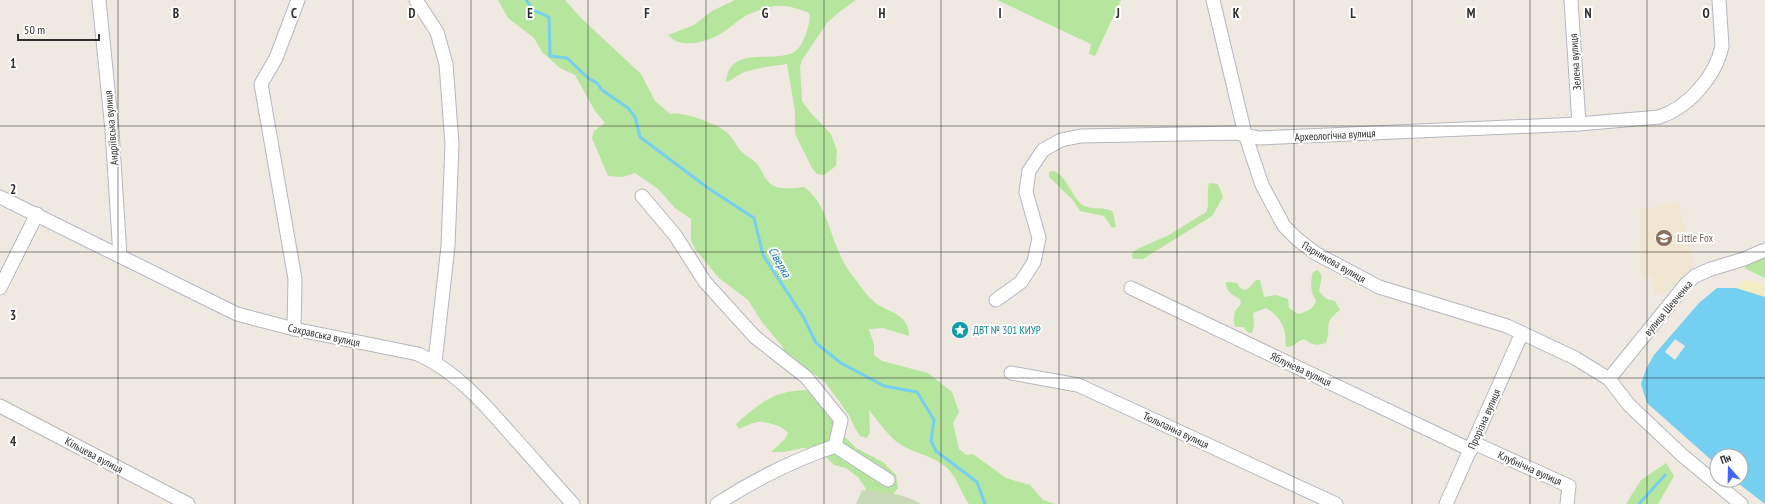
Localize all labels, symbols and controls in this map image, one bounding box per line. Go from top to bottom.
text: B [173,5,179,22]
text: C [291,5,297,22]
text: D [409,5,416,22]
text: E [527,5,533,22]
text: F [644,5,650,22]
text: G [762,5,769,22]
text: H [879,5,886,22]
text: I [998,5,1002,22]
text: J [1115,5,1120,22]
text: K [1233,5,1240,22]
text: L [1350,5,1356,22]
text: M [1467,5,1476,22]
text: N [1584,5,1592,22]
text: O [1702,5,1710,22]
scale bar [18,16,99,42]
text: 50 m [24,22,45,37]
street label: Зелена вулиця [1566,33,1584,91]
text: 1 [10,55,16,72]
street label: Андріївська вулиця [101,90,121,166]
street label: Археологічна вулиця [1294,126,1376,144]
text: 2 [10,181,16,198]
school or university icon: Little Fox [1654,228,1674,248]
place label: Little Fox [1677,231,1714,245]
street label: Парникова вулиця [1300,238,1368,286]
water label: Сіверка [765,244,795,281]
street label: вулиця Шевченка [1641,277,1695,339]
text: 3 [10,307,16,324]
place icon: ДВТ № 301 КИУР [950,320,970,340]
street label: Сахравська вулиця [287,321,361,349]
place label: ДВТ № 301 КИУР [973,323,1041,337]
street label: Яблунева вулиця [1268,349,1334,389]
street label: Прорізна вулиця [1464,387,1504,451]
street label: Тюльпанна вулиця [1141,409,1211,451]
text: 4 [10,433,17,450]
street label: Кільцева вулиця [63,434,125,476]
street label: Клубнічна вулиця [1496,448,1564,488]
north arrow [1709,448,1749,488]
text: Пн [1718,450,1733,467]

